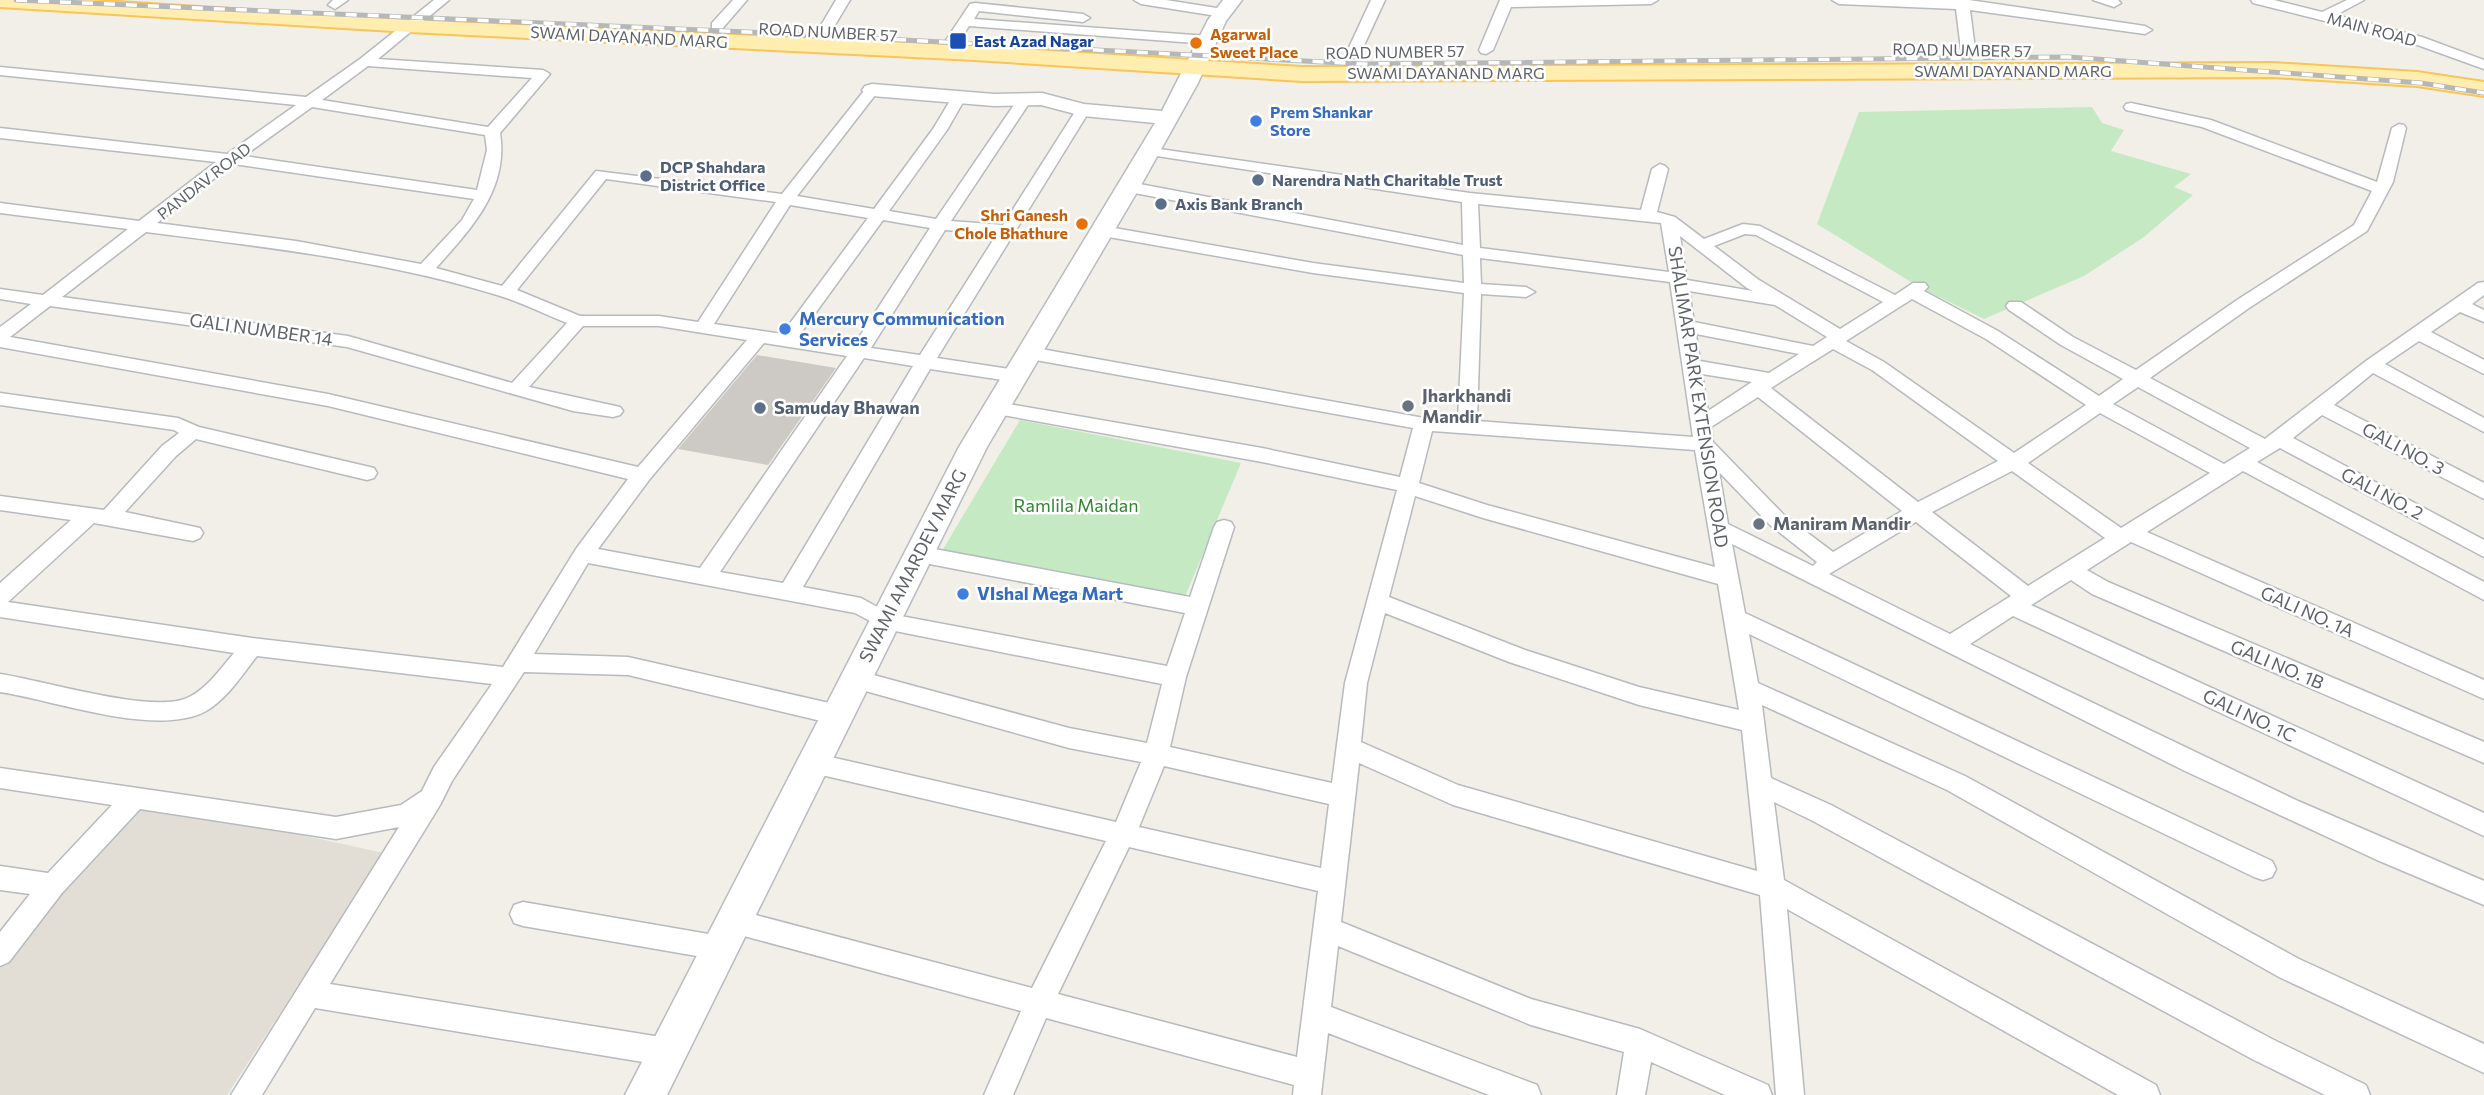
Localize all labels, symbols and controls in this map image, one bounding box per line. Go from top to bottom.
street label: MAIN ROAD [2325,7,2419,50]
street label: ROAD NUMBER 57 [758,18,898,45]
street label: SWAMI DAYANAND MARG [530,22,728,51]
place label: Agarwal Sweet Place [1210,24,1298,61]
marker: East Azad Nagar [948,31,968,51]
place label: East Azad Nagar [974,31,1094,50]
marker: Agarwal Sweet Place [1188,35,1204,51]
street label: ROAD NUMBER 57 [1892,39,2032,60]
street label: ROAD NUMBER 57 [1325,41,1465,62]
street label: SWAMI DAYANAND MARG [1914,61,2112,80]
street label: SWAMI DAYANAND MARG [1347,63,1545,82]
place label: Prem Shankar Store [1270,102,1373,139]
marker: Prem Shankar Store [1248,113,1264,129]
street label: PANDAV ROAD [153,138,254,223]
place label: DCP Shahdara District Office [660,157,765,194]
marker: DCP Shahdara District Office [638,168,654,184]
place label: Narendra Nath Charitable Trust [1272,170,1503,189]
marker: Narendra Nath Charitable Trust [1250,172,1266,188]
place label: Axis Bank Branch [1175,194,1303,213]
marker: Axis Bank Branch [1153,196,1169,212]
place label: Shri Ganesh Chole Bhathure [954,205,1068,242]
marker: Shri Ganesh Chole Bhathure [1074,216,1090,232]
street label: SHALIMAR PARK EXTENSION ROAD [1664,245,1734,549]
place label: Mercury Communication Services [799,307,1005,350]
street label: GALI NUMBER 14 [188,308,334,350]
marker: Mercury Communication Services [777,321,793,337]
place label: Jharkhandi Mandir [1422,384,1511,427]
place label: Samuday Bhawan [774,396,920,418]
marker: Jharkhandi Mandir [1400,398,1416,414]
marker: Samuday Bhawan [752,400,768,416]
street label: GALI NO. 3 [2359,417,2448,479]
street label: GALI NO. 2 [2338,462,2427,524]
street label: SWAMI AMARDEV MARG [854,465,970,666]
park label: Ramlila Maidan [1014,494,1138,516]
place label: Maniram Mandir [1773,512,1912,534]
marker: Maniram Mandir [1751,516,1767,532]
street label: GALI NO. 1A [2257,581,2358,641]
place label: VIshal Mega Mart [977,582,1124,604]
marker: VIshal Mega Mart [955,586,971,602]
street label: GALI NO. 1B [2227,635,2327,694]
street label: GALI NO. 1C [2200,684,2299,746]

